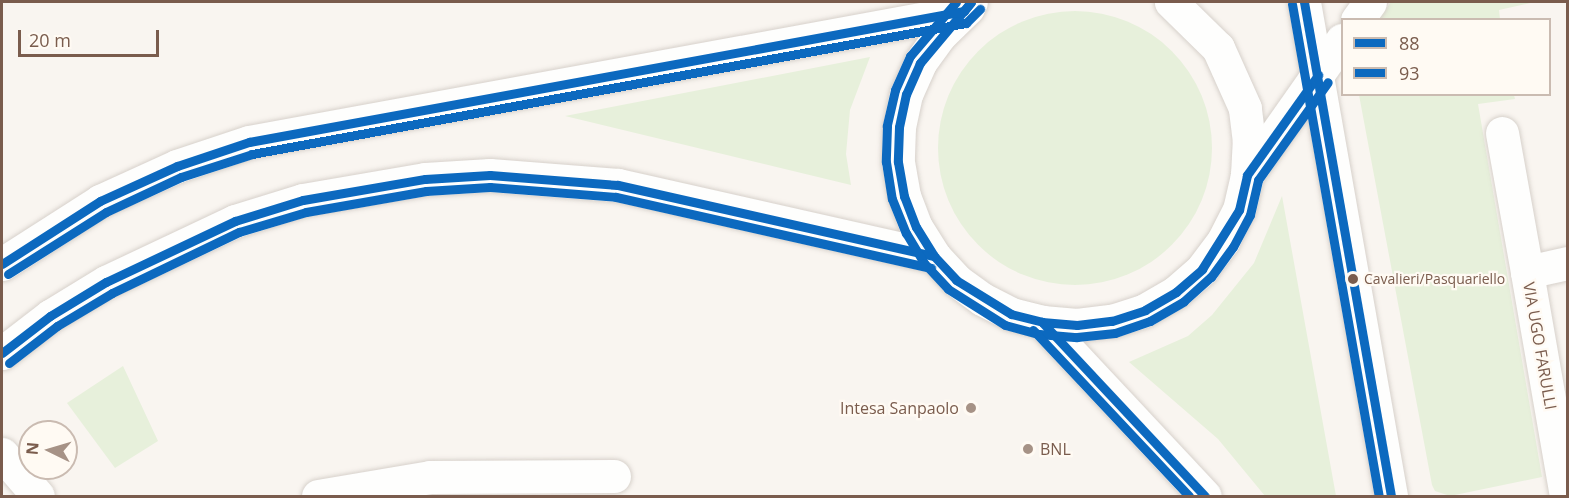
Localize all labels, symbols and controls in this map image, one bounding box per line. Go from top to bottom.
scale bar [21,18,162,56]
legend [1341,18,1551,96]
text: 20 m [29,28,71,52]
text: 88 [1399,31,1420,55]
text: 93 [1399,61,1420,85]
place label: Cavalieri/Pasquariello [1364,271,1505,287]
marker: Cavalieri/Pasquariello [1347,273,1359,285]
street label: VIA UGO FARULLI [1519,281,1561,411]
place label: Intesa Sanpaolo [840,398,959,418]
marker: Intesa Sanpaolo [964,401,978,415]
north arrow [18,420,78,480]
place label: BNL [1040,439,1071,459]
text: N [21,441,44,456]
marker: BNL [1021,442,1035,456]

